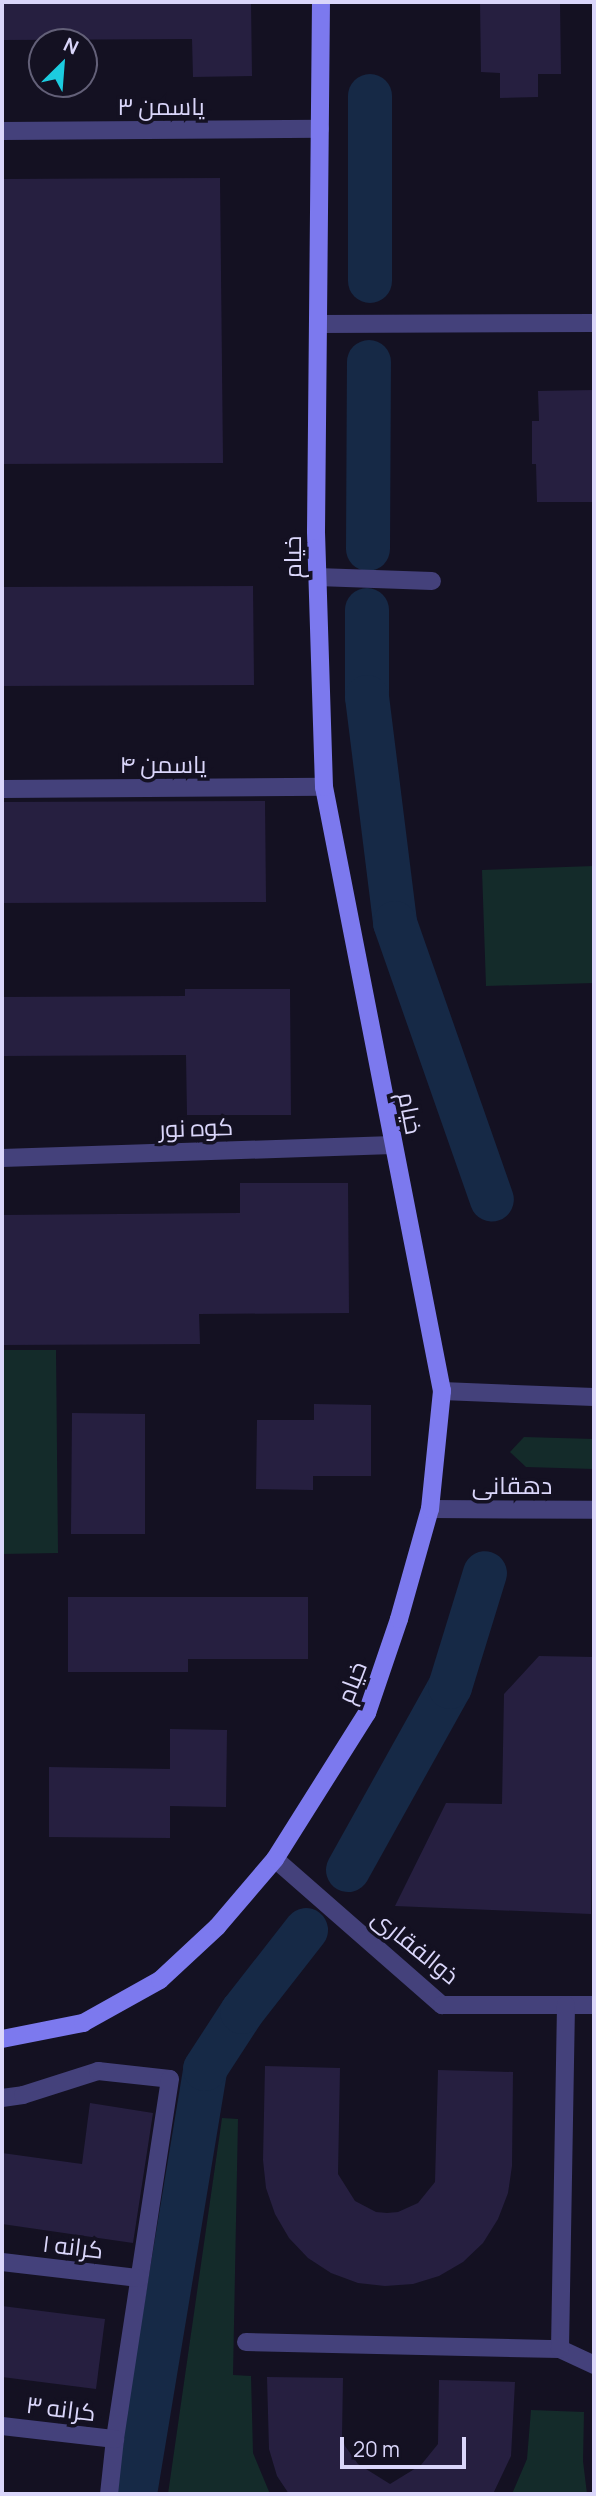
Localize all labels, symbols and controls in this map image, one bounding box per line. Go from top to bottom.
north arrow [28,28,98,98]
text: N [59,31,83,60]
street label: یاسمن ۳ [117,92,205,120]
street label: خیام [278,536,306,578]
street label: یاسمن ۴ [119,750,207,778]
street label: خیام [393,1089,429,1137]
street label: کوه نور [158,1111,234,1143]
street label: دهقانی [472,1471,552,1499]
street label: خیام [330,1657,372,1707]
street label: ذوالفقاری [367,1902,465,1990]
street label: کرانه ۱ [41,2228,105,2264]
street label: کرانه ۳ [25,2389,97,2427]
scale bar [344,2422,470,2466]
text: 20 m [353,2435,400,2463]

